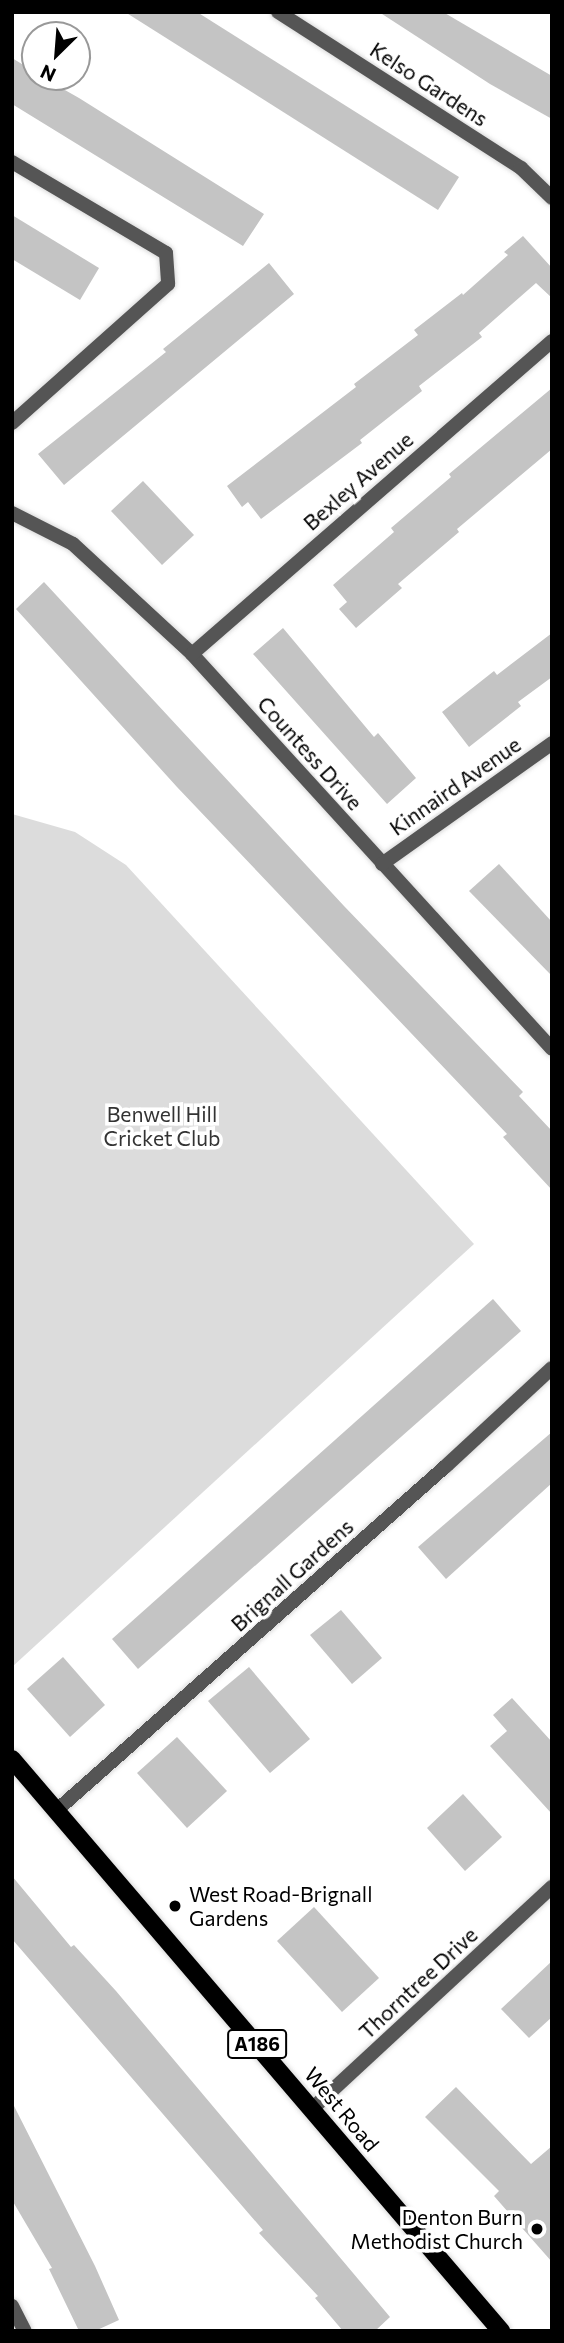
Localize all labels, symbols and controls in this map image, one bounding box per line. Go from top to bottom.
north arrow [21,21,91,91]
street label: Kelso Gardens [365,37,493,131]
text: N [36,60,59,87]
street label: Bexley Avenue [298,427,418,535]
street label: Countess Drive [252,691,368,815]
street label: Kinnaird Avenue [385,731,525,841]
park label: Benwell Hill Cricket Club [104,1101,220,1151]
street label: Brignall Gardens [226,1514,358,1636]
place label: West Road-Brignall Gardens [189,1881,372,1931]
marker: West Road-Brignall Gardens [167,1898,183,1914]
street label: Thorntree Drive [354,1922,482,2044]
road number: A186 [226,2028,288,2060]
street label: West Road [300,2062,384,2156]
place label: Denton Burn Methodist Church [351,2204,523,2254]
marker: Denton Burn Methodist Church [529,2221,545,2237]

